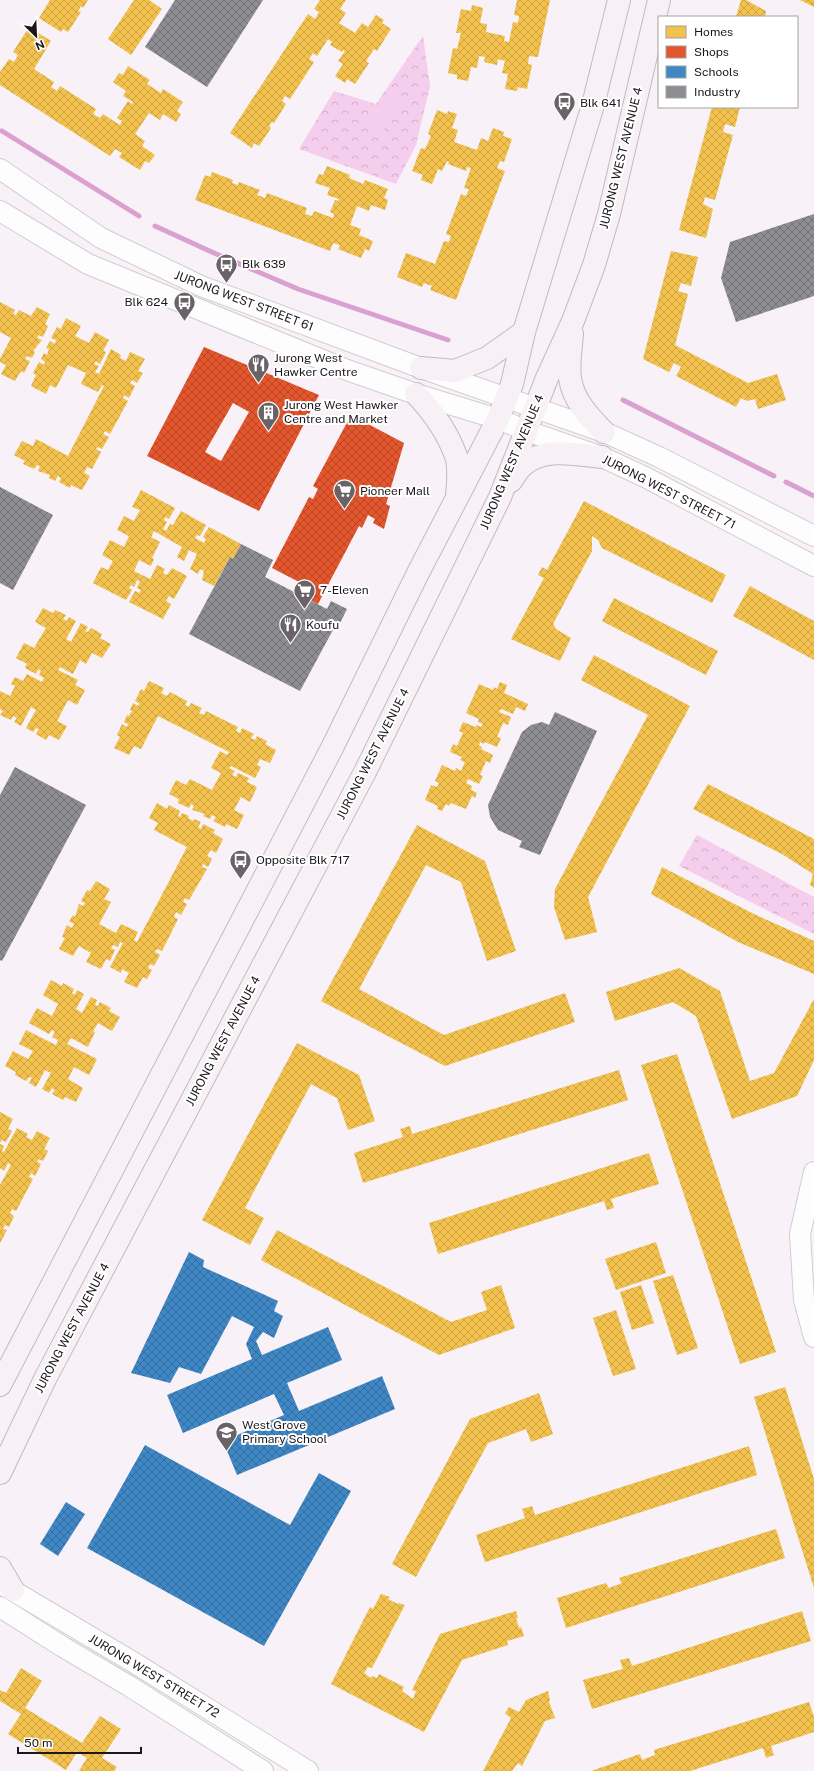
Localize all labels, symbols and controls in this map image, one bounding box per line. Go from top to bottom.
north arrow [16,16,56,56]
legend [658,16,798,108]
text: Homes [694,25,733,39]
text: N [34,38,46,52]
text: Shops [694,45,729,59]
text: Schools [694,65,739,79]
street label: JURONG WEST AVENUE 4 [597,85,645,230]
text: Industry [694,85,741,99]
bus stop icon: Blk 641 [552,90,578,123]
place label: Blk 641 [580,96,621,110]
bus stop icon: Blk 639 [214,251,240,284]
place label: Blk 639 [242,257,286,271]
street label: JURONG WEST STREET 61 [172,268,316,334]
bus stop icon: Blk 624 [171,289,197,322]
place label: Blk 624 [125,295,168,309]
place label: Jurong West Hawker Centre [274,351,358,379]
restaurant icon: Jurong West Hawker Centre [246,352,272,385]
street label: JURONG WEST AVENUE 4 [477,392,547,532]
place label: Jurong West Hawker Centre and Market [284,398,398,426]
building icon: Jurong West Hawker Centre and Market [256,399,282,432]
street label: JURONG WEST STREET 71 [600,452,738,532]
supermarket icon: Pioneer Mall [332,478,358,511]
place label: Pioneer Mall [360,484,430,498]
supermarket icon: 7-Eleven [292,577,318,610]
place label: 7-Eleven [320,583,369,597]
restaurant icon: Koufu [278,612,304,645]
place label: Koufu [306,618,339,632]
street label: JURONG WEST AVENUE 4 [334,686,412,822]
bus stop icon: Opposite Blk 717 [227,847,253,880]
place label: Opposite Blk 717 [256,853,350,867]
street label: JURONG WEST AVENUE 4 [183,973,263,1108]
street label: JURONG WEST AVENUE 4 [32,1260,112,1395]
place label: West Grove Primary School [242,1418,327,1446]
school or university icon: West Grove Primary School [214,1419,240,1452]
street label: JURONG WEST STREET 72 [86,1631,222,1721]
scale bar [18,1729,141,1755]
text: 50 m [24,1736,52,1750]

